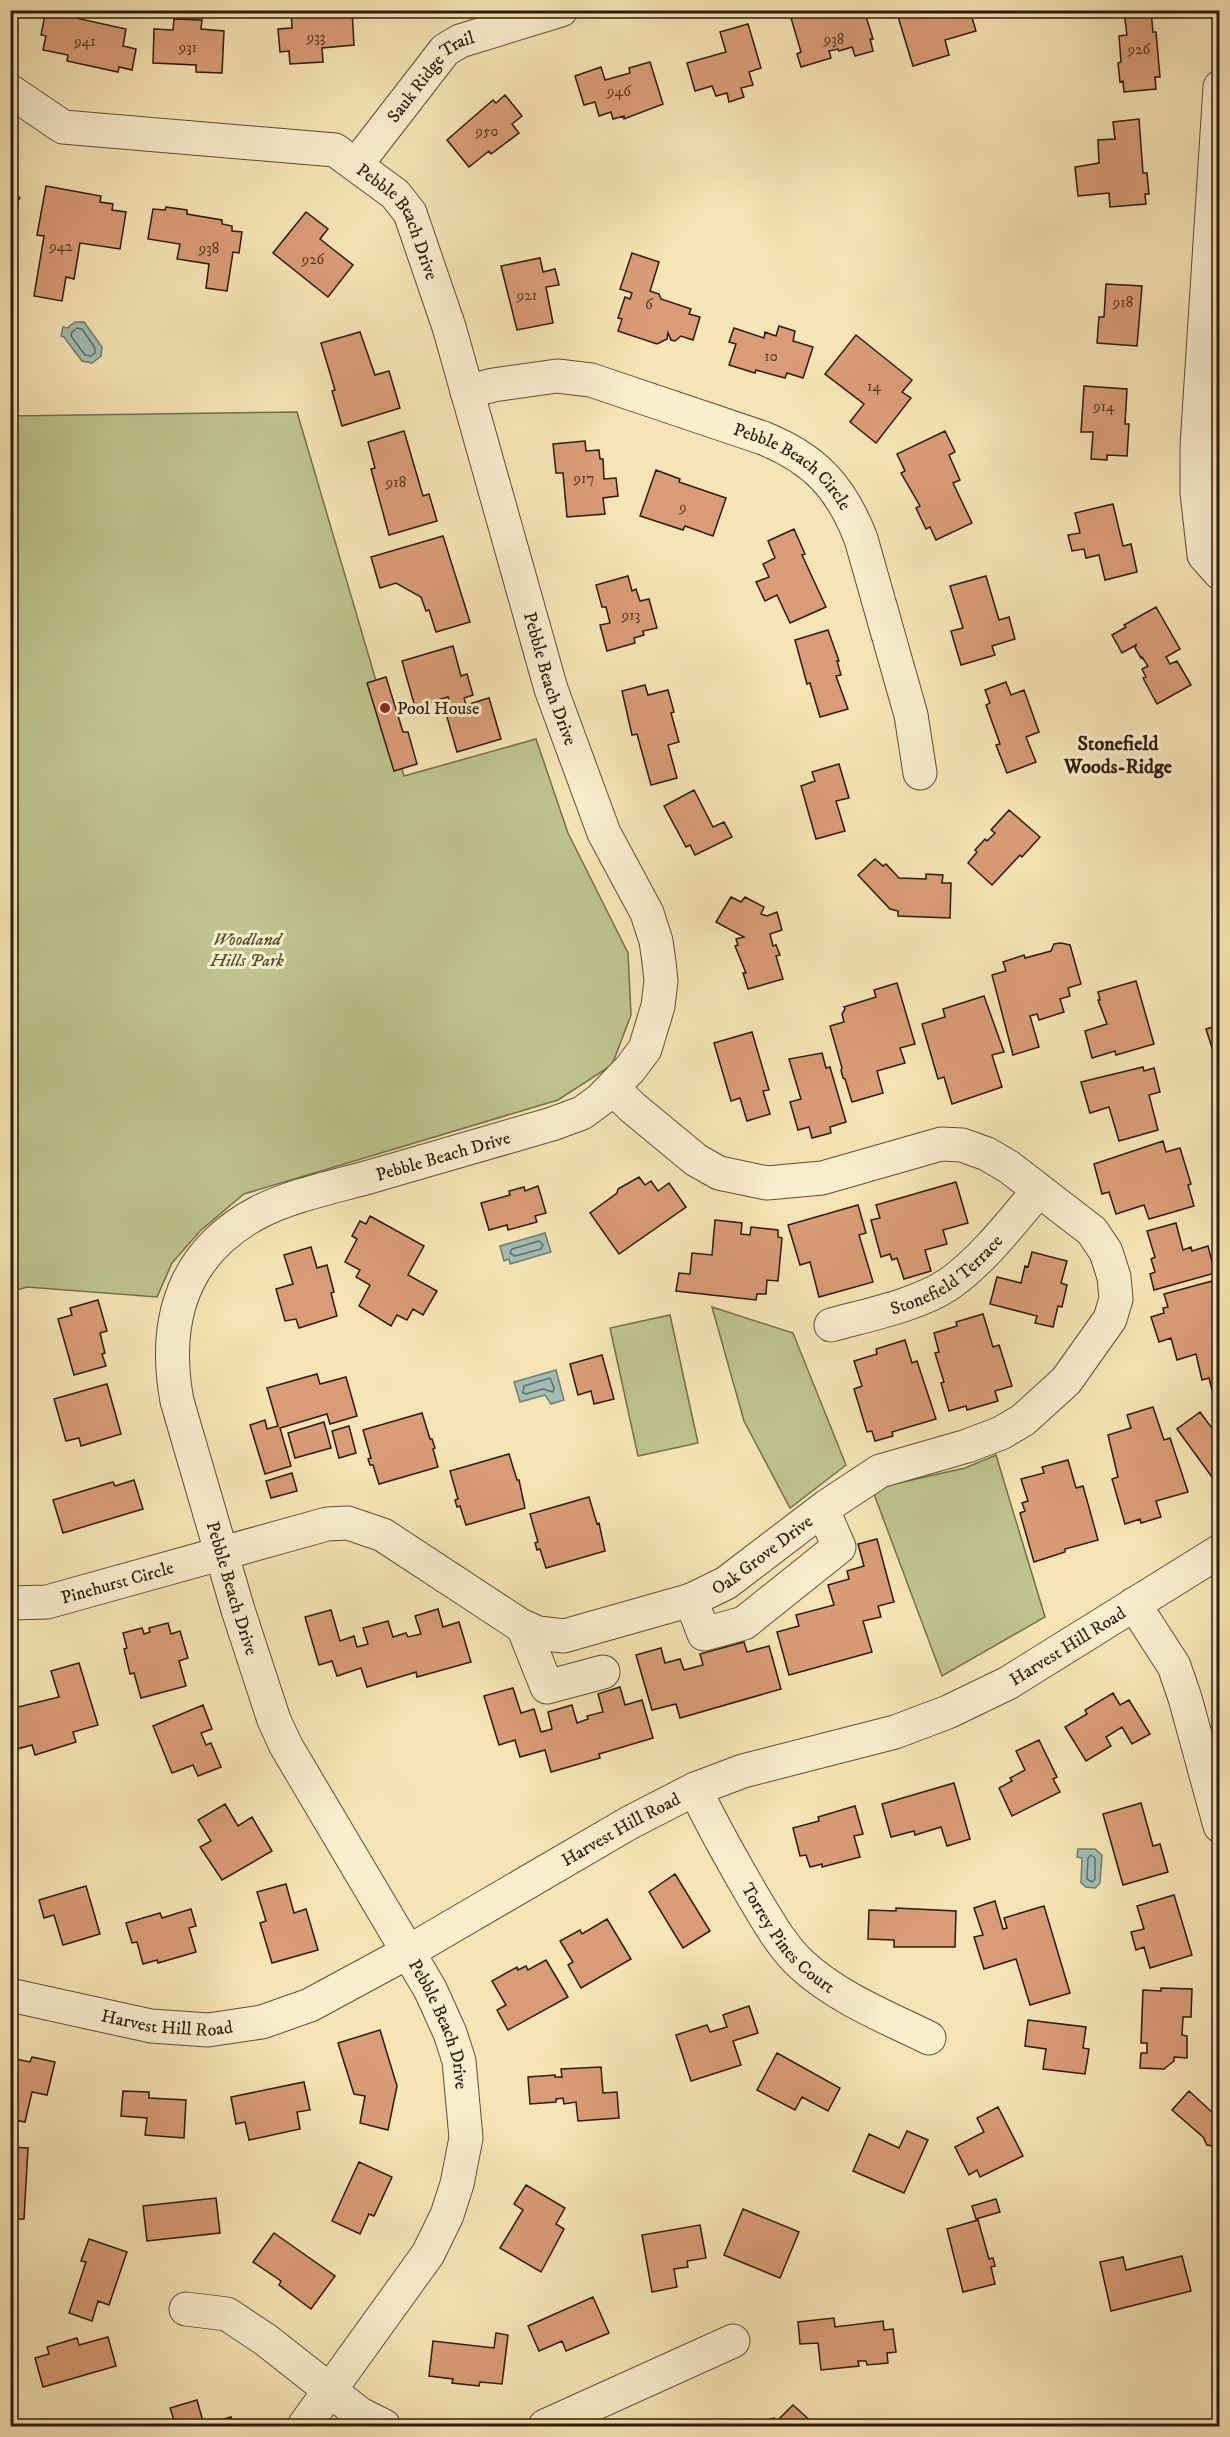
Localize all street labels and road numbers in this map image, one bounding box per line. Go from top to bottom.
street label: Sauk Ridge Trail [383,27,478,127]
street label: Pebble Beach Drive [352,159,442,283]
street label: Pebble Beach Circle [730,419,856,514]
street label: Pebble Beach Drive [518,610,581,749]
street label: Pebble Beach Drive [374,1127,513,1187]
street label: Stonefield Terrace [888,1231,1008,1320]
street label: Oak Grove Drive [708,1511,817,1600]
street label: Pebble Beach Drive [201,1519,262,1658]
street label: Pinehurst Circle [59,1557,176,1610]
street label: Harvest Hill Road [1006,1603,1130,1691]
street label: Harvest Hill Road [558,1789,684,1872]
street label: Torrey Pines Court [736,1879,839,1999]
street label: Pebble Beach Drive [403,1956,472,2090]
street label: Harvest Hill Road [99,2005,234,2042]

